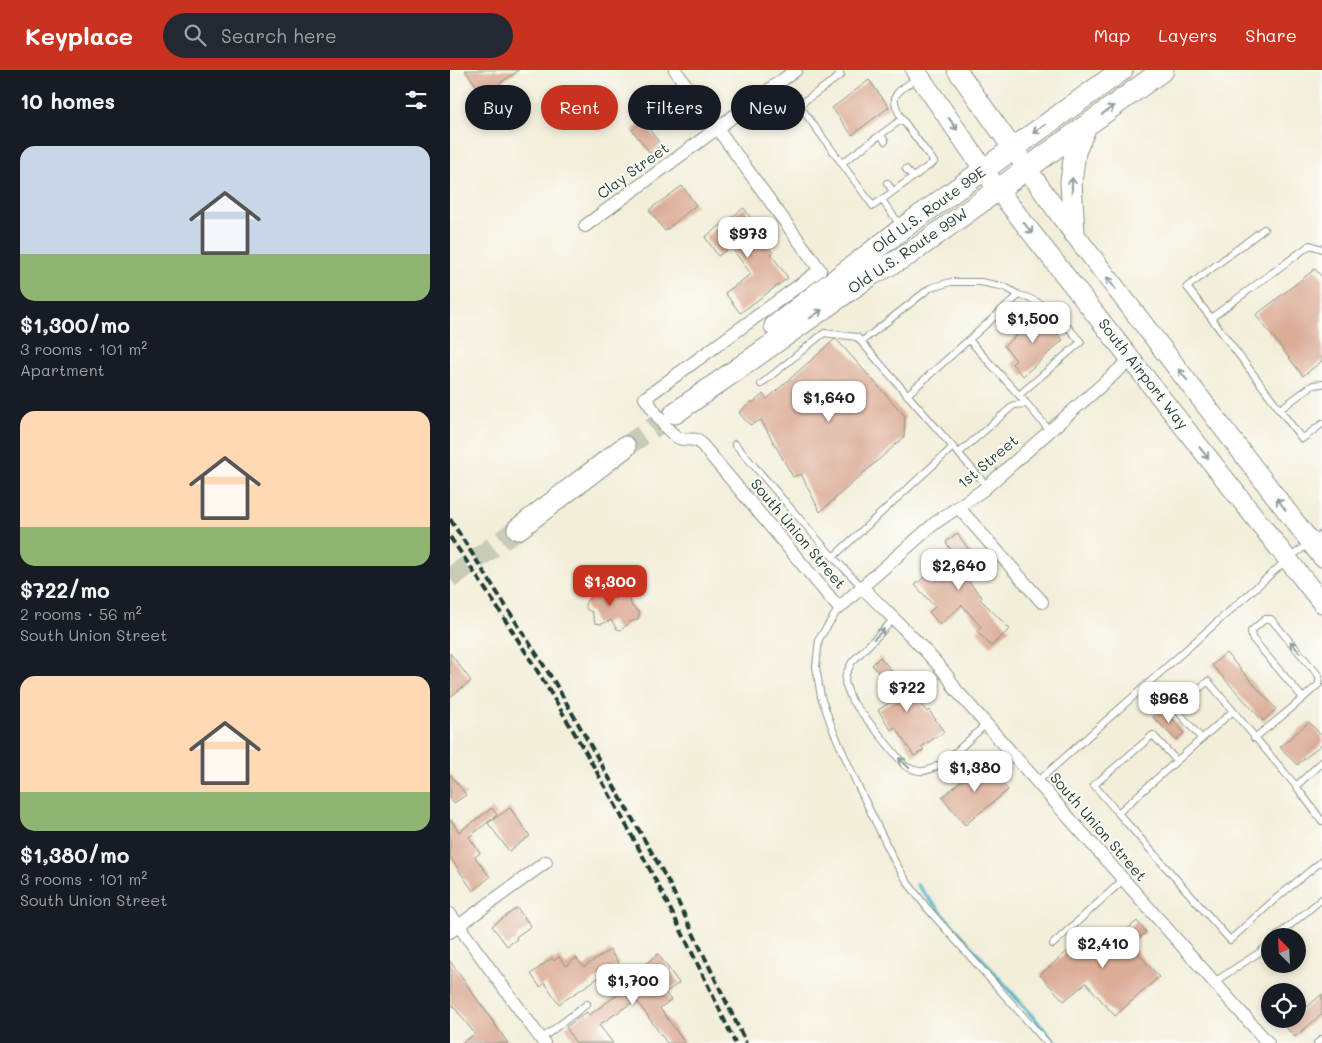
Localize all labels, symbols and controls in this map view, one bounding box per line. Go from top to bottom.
search box [163,13,513,58]
text: Keyplace [25,20,133,51]
icon: search [181,21,209,49]
text: Search here [221,23,337,48]
text: Map [1094,23,1130,47]
text: Layers [1158,23,1217,47]
text: Share [1245,23,1297,47]
chip: Buy [465,85,531,130]
chip: Rent [541,85,618,130]
chip: Filters [628,85,721,130]
chip: New [731,85,805,130]
icon: filters [402,86,430,114]
text: 10 homes [20,87,115,114]
one-way arrow [1101,104,1114,115]
one-way arrow [948,117,958,131]
one-way arrow [1033,124,1047,134]
street label: Clay Street [592,137,672,203]
street label: Old U.S. Route 99E [868,161,990,257]
one-way arrow [1067,177,1077,193]
icon: home [180,178,270,268]
street label: Old U.S. Route 99W [844,203,971,298]
pin: $973 [718,216,778,259]
one-way arrow [1023,221,1034,234]
text: $973 [729,222,767,243]
one-way arrow [1106,276,1116,290]
pin: $1,500 [992,302,1074,344]
text: $1,500 [1007,307,1059,328]
one-way arrow [809,308,823,319]
text: $1,300/mo [20,311,130,338]
street label: South Airport Way [1094,314,1193,433]
text: 3 rooms · 101 m² [20,338,147,359]
text: Apartment [20,359,105,380]
one-way arrow [1177,369,1188,382]
pin: $1,640 [788,380,870,423]
text: $1,640 [803,386,855,407]
street label: 1st Street [953,430,1022,492]
icon: home [180,443,270,533]
one-way arrow [1199,446,1210,459]
street label: South Union Street [747,474,851,593]
one-way arrow [1276,498,1287,511]
pin: $2,640 [918,548,1000,591]
text: $2,640 [932,554,986,575]
pin: $1,300 [569,564,651,607]
text: $1,300 [584,570,636,591]
text: $722/mo [20,576,110,603]
text: 2 rooms · 56 m² [20,603,142,624]
text: South Union Street [20,624,167,645]
one-way arrow [873,628,885,640]
one-way arrow [1289,641,1301,654]
pin: $722 [877,670,937,713]
text: $722 [889,676,925,697]
pin: $968 [1139,682,1199,724]
text: $968 [1149,687,1189,708]
icon: home [180,708,270,798]
pin: $1,380 [934,750,1016,793]
text: $1,380 [949,756,1001,777]
one-way arrow [898,757,911,769]
street label: South Union Street [1046,768,1152,885]
text: $1,380/mo [20,841,130,868]
text: 3 rooms · 101 m² [20,868,147,889]
text: South Union Street [20,889,167,910]
pin: $2,410 [1062,926,1144,969]
north arrow [1261,928,1306,972]
map controls [1261,928,1306,1028]
text: $2,410 [1077,932,1129,953]
pin: $1,700 [592,964,674,1006]
text: $1,700 [607,969,659,990]
button: locate [1261,983,1306,1028]

